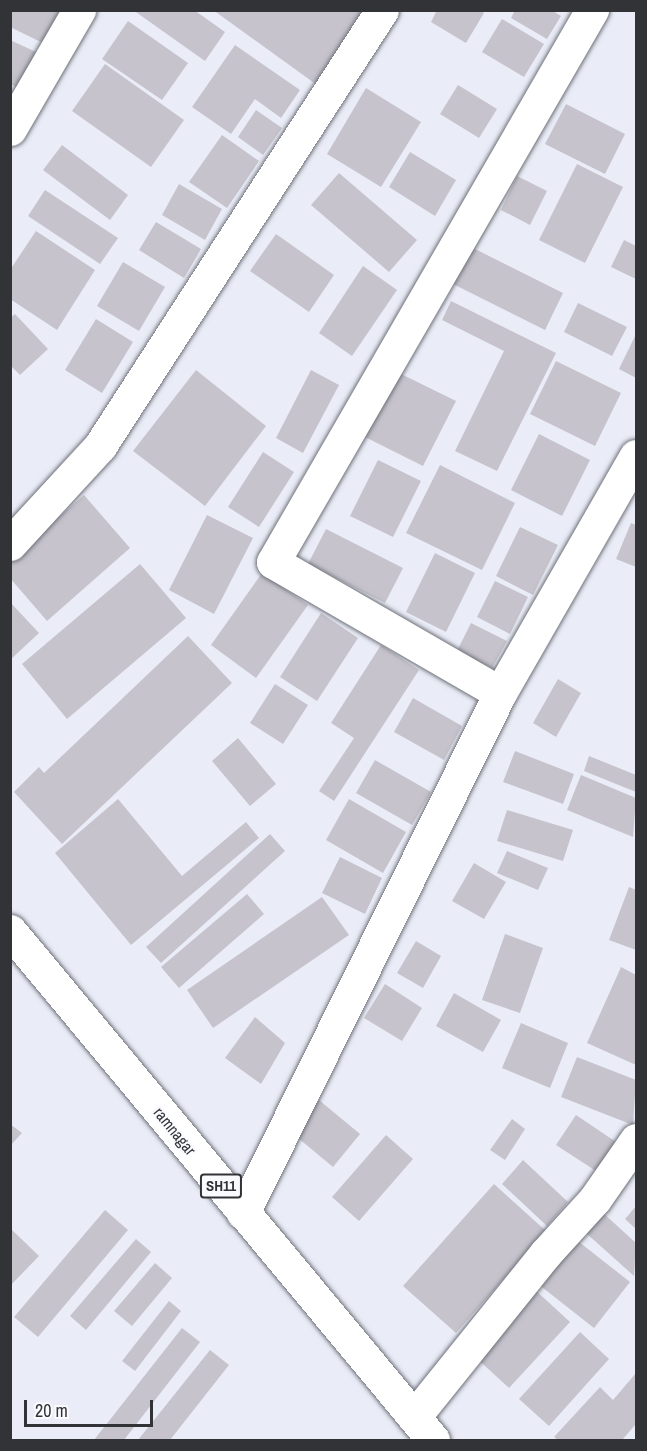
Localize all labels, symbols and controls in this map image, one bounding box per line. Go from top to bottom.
street label: ramnagar [150,1103,200,1159]
road number: SH11 [198,1174,244,1198]
scale bar [27,1388,156,1426]
text: 20 m [35,1398,68,1423]

